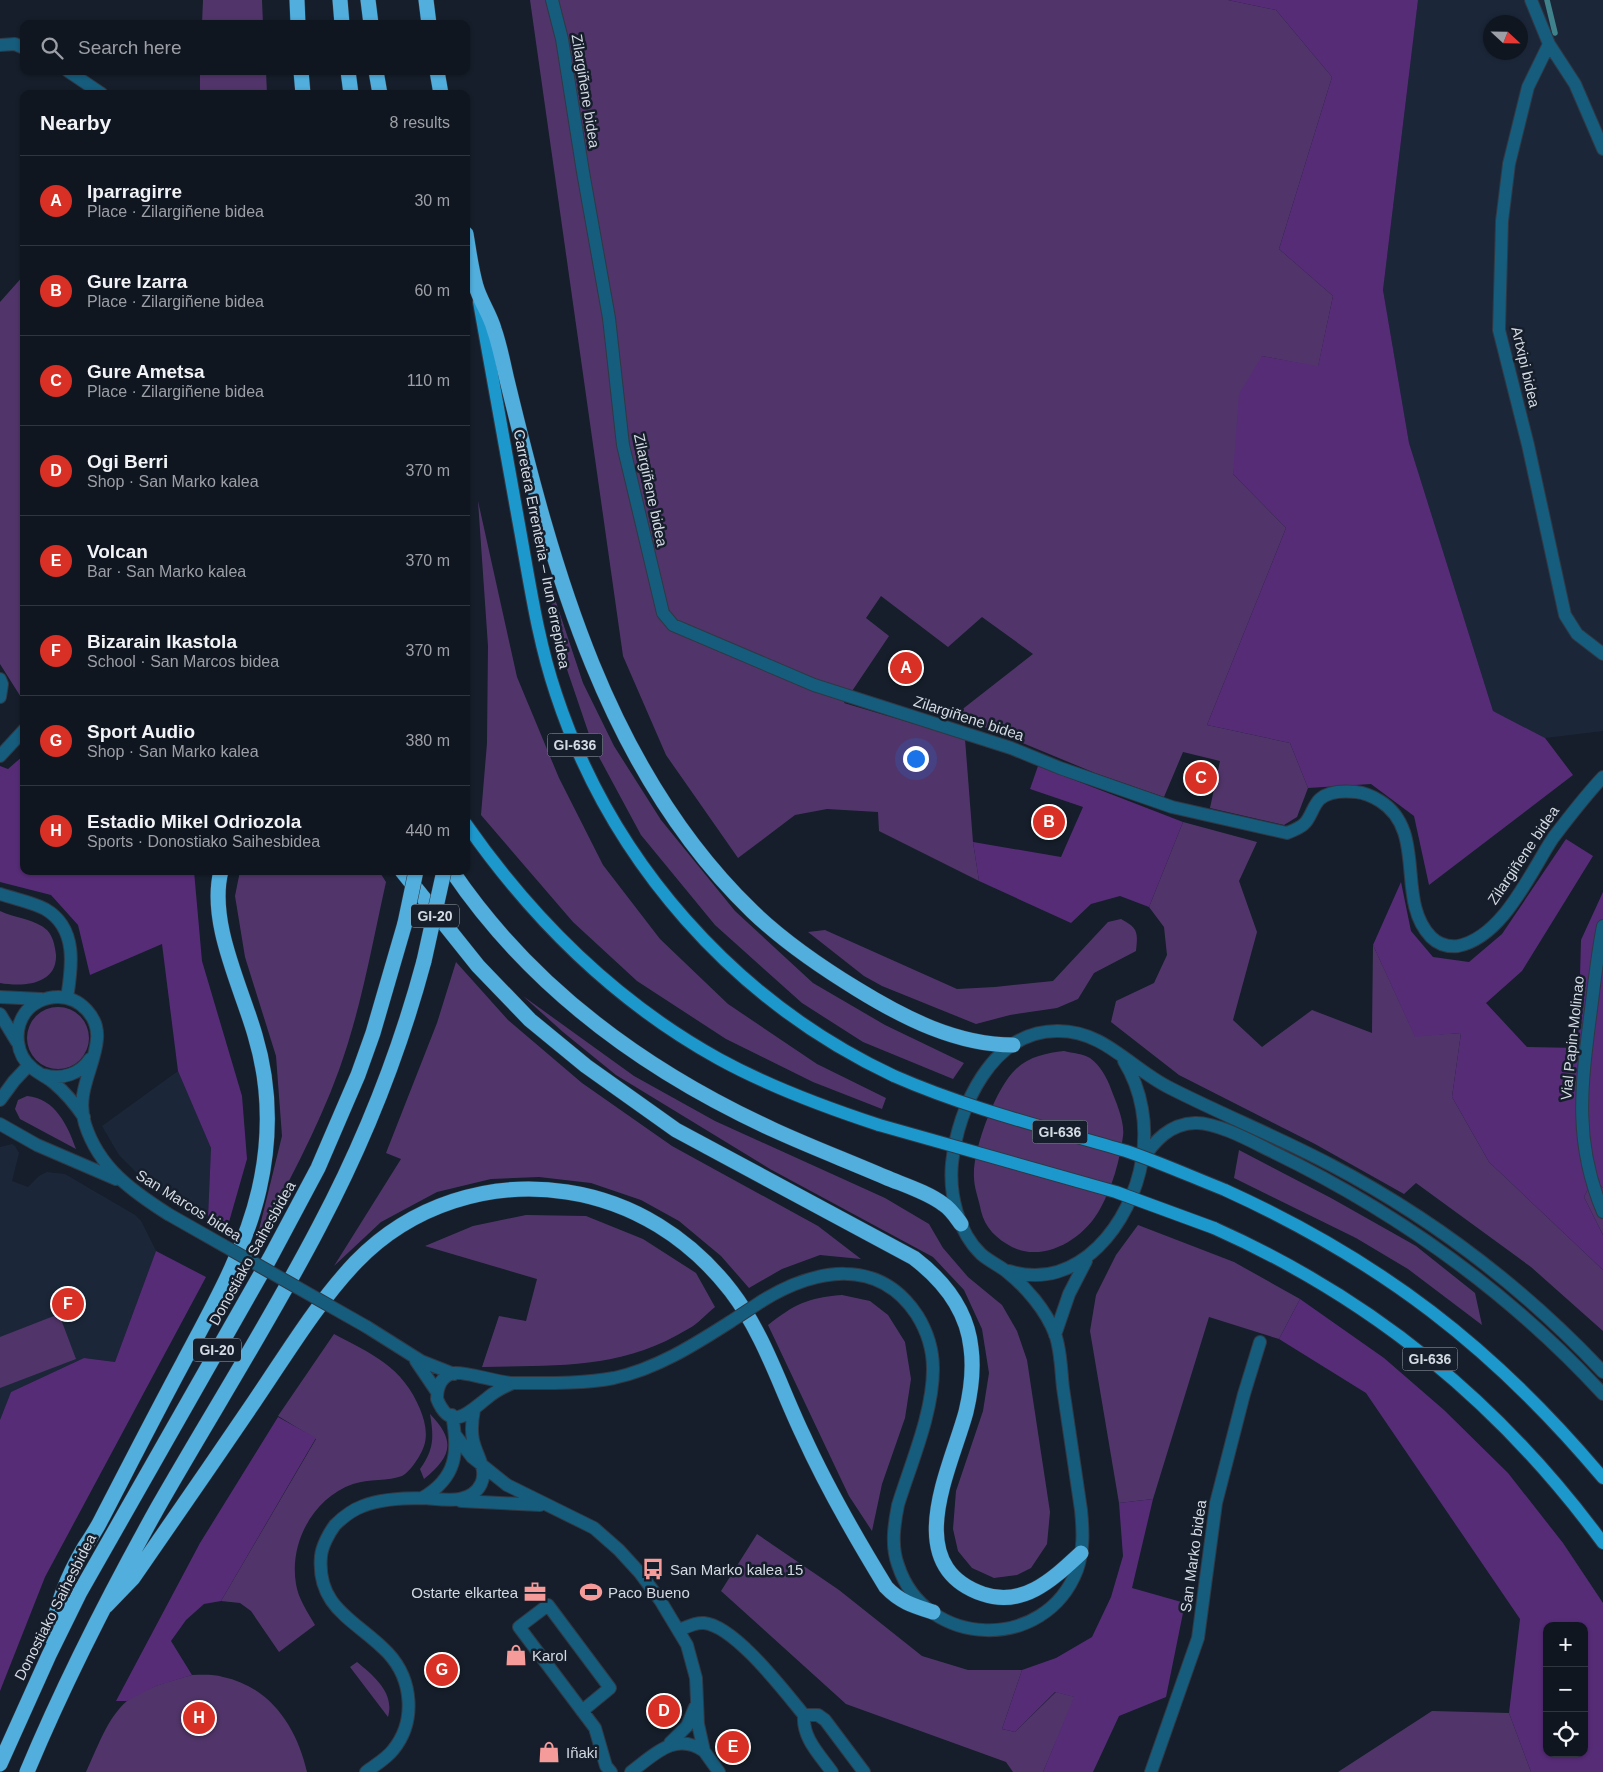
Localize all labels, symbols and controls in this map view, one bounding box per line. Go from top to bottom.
north arrow [1483,15,1528,60]
search box [20,20,470,75]
street label: Zilargiñene bidea [569,33,603,150]
icon: search [38,34,66,62]
text: Search here [78,37,182,58]
text: Nearby [40,111,111,134]
text: 8 results [390,114,450,131]
text: Iparragirre [87,181,182,202]
text: A [50,192,62,209]
text: 30 m [414,192,450,209]
text: Place · Zilargiñene bidea [87,203,264,220]
text: Gure Izarra [87,271,187,292]
text: B [50,282,62,299]
text: 60 m [414,282,450,299]
text: Place · Zilargiñene bidea [87,293,264,310]
street label: Artxipi bidea [1508,325,1544,410]
text: Gure Ametsa [87,361,205,382]
text: C [50,372,62,389]
text: 110 m [407,372,450,389]
text: Place · Zilargiñene bidea [87,383,264,400]
street label: Carretera Errenteria – Irun errepidea [510,428,574,671]
street label: Zilargiñene bidea [631,432,671,549]
text: Ogi Berri [87,451,168,472]
text: D [50,462,62,479]
text: 370 m [406,462,450,479]
text: Shop · San Marko kalea [87,473,259,490]
text: Volcan [87,541,148,562]
text: E [51,552,61,569]
text: 370 m [406,552,450,569]
text: Bar · San Marko kalea [87,563,246,580]
text: Bizarain Ikastola [87,631,237,652]
text: F [51,642,61,659]
text: 370 m [406,642,450,659]
pin: A [890,649,922,687]
text: School · San Marcos bidea [87,653,279,670]
street label: Zilargiñene bidea [912,692,1027,744]
text: Sport Audio [87,721,195,742]
text: G [50,732,62,749]
text: 380 m [406,732,450,749]
road number: GI-636 [548,734,602,756]
text: Shop · San Marko kalea [87,743,259,760]
your location [903,746,929,772]
pin: C [1185,759,1217,797]
street label: Zilargiñene bidea [1484,802,1563,907]
pin: B [1033,803,1065,841]
text: Estadio Mikel Odriozola [87,811,301,832]
text: H [50,822,62,839]
text: 440 m [406,822,450,839]
text: Sports · Donostiako Saihesbidea [87,833,320,850]
road number: GI-20 [411,904,459,928]
street label: Vial Papin-Molinao [1557,975,1587,1101]
road number: GI-636 [1032,1120,1088,1144]
street label: San Marcos bidea [133,1166,245,1245]
street label: Donostiako Saihesbidea [205,1178,299,1328]
pin: F [52,1285,84,1323]
road number: GI-20 [193,1338,241,1362]
road number: GI-636 [1402,1348,1458,1370]
street label: San Marko bidea [1177,1498,1209,1613]
street label: Donostiako Saihesbidea [11,1530,100,1683]
bus stop icon: San Marko kalea 15 [640,1556,666,1582]
place label: San Marko kalea 15 [670,1561,803,1578]
office icon: Ostarte elkartea [522,1579,548,1605]
sports icon: Paco Bueno [578,1579,604,1605]
place label: Ostarte elkartea [411,1584,519,1601]
place label: Paco Bueno [608,1584,690,1601]
map controls [1543,1622,1588,1757]
button: + [1543,1622,1588,1667]
shop icon: Karol [503,1642,529,1668]
place label: Karol [532,1647,567,1664]
pin: G [426,1651,458,1689]
button: − [1543,1667,1588,1712]
pin: D [648,1692,680,1730]
pin: H [183,1699,215,1737]
button: locate [1543,1712,1588,1757]
pin: E [717,1728,749,1766]
shop icon: Iñaki [536,1739,562,1765]
place label: Iñaki [566,1744,598,1761]

